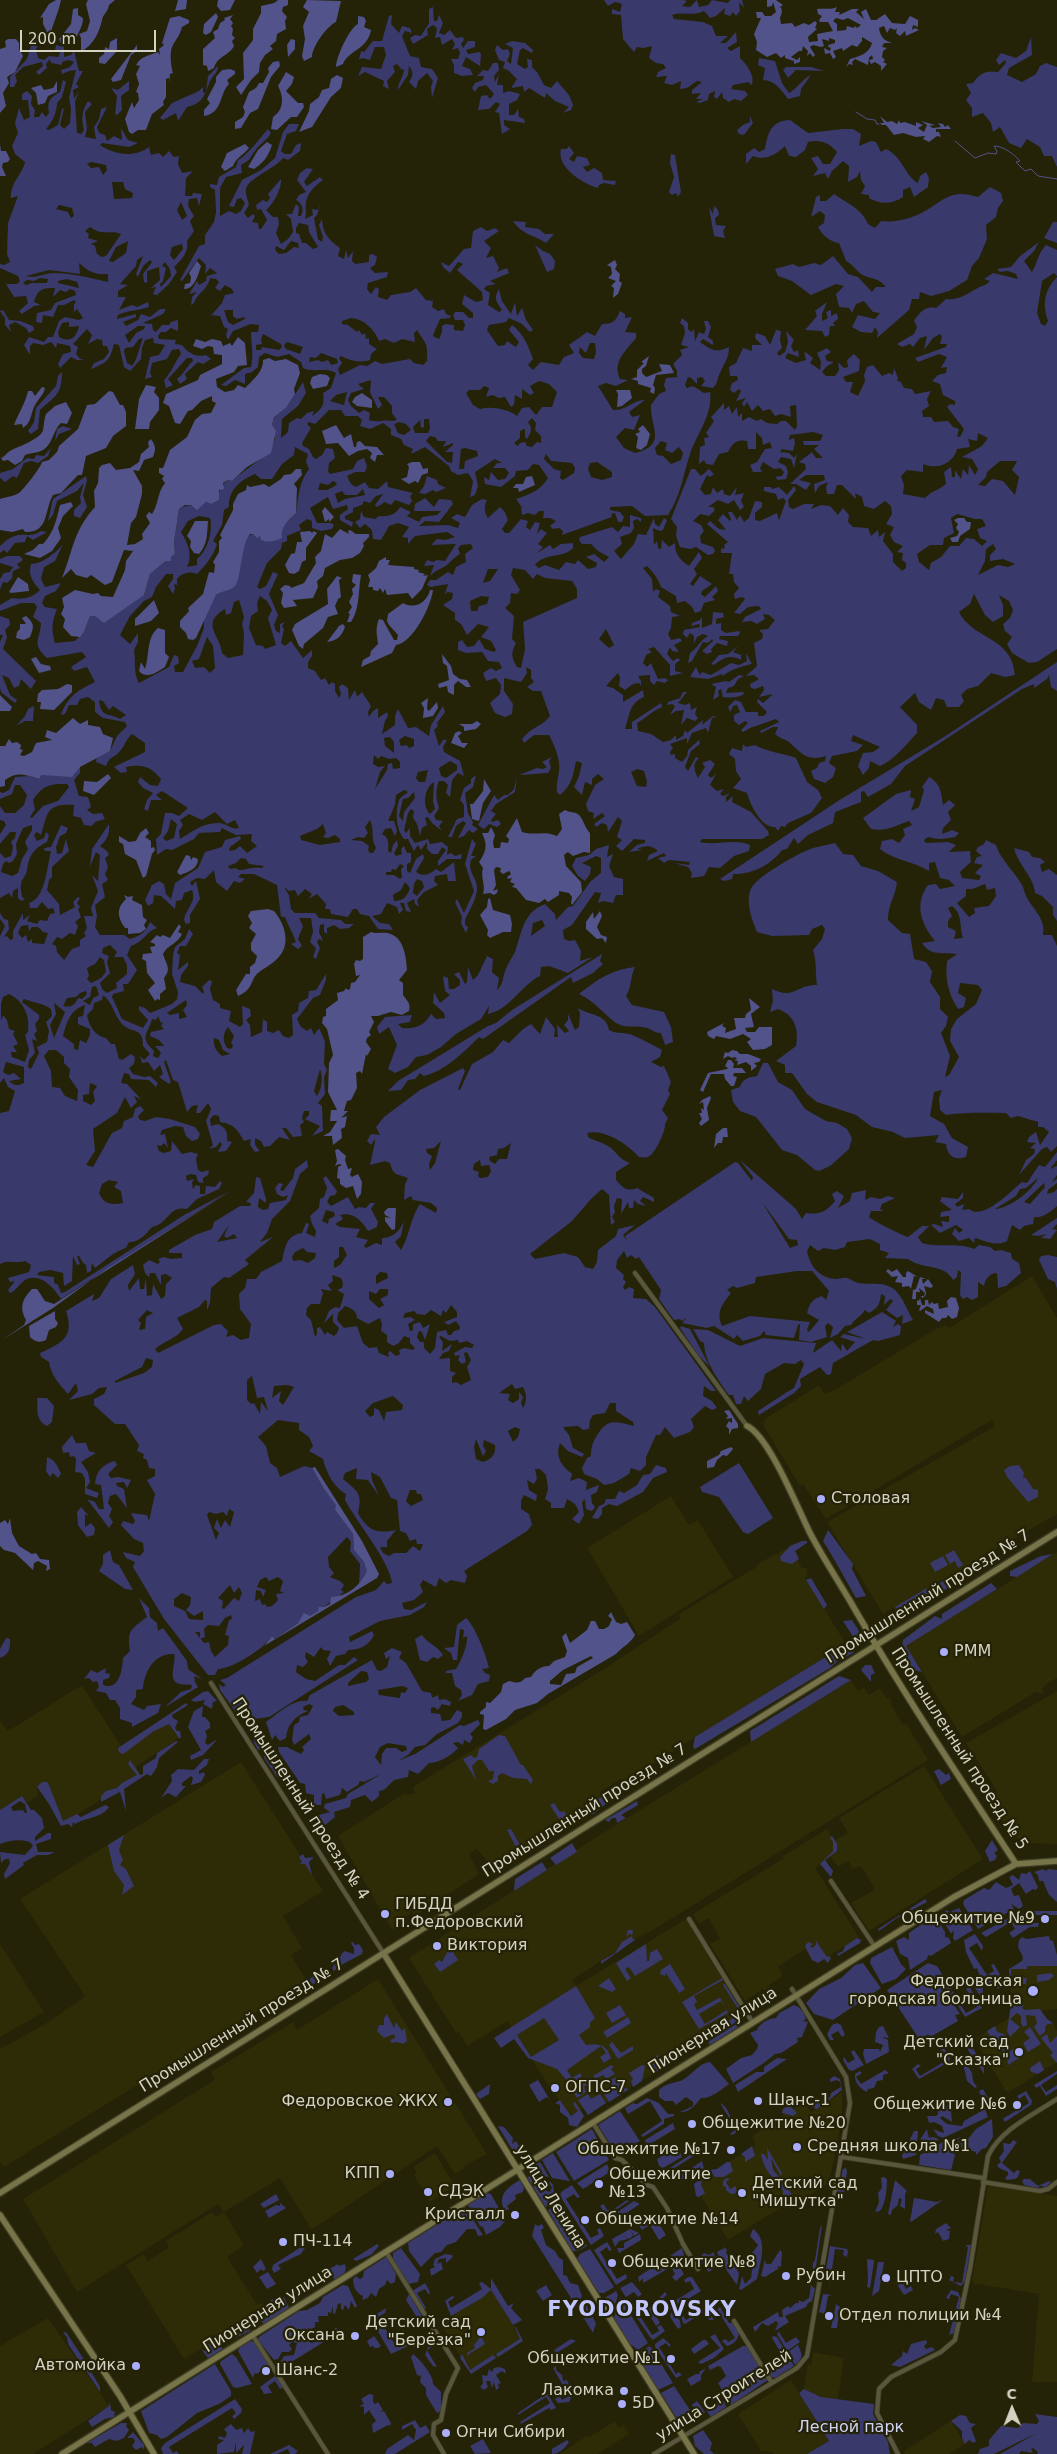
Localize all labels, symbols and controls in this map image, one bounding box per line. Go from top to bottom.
scale bar [22,20,159,52]
text: 200 m [28,30,76,48]
place label: Столовая [831,1489,910,1509]
marker: Столовая [815,1493,827,1505]
street label: Промышленный проезд № 7 [822,1526,1034,1668]
place label: РММ [954,1642,991,1662]
street label: Промышленный проезд № 5 [886,1644,1032,1854]
marker: РММ [938,1646,950,1658]
street label: Промышленный проезд № 4 [227,1694,373,1904]
street label: Промышленный проезд № 7 [479,1740,691,1882]
place label: ГИБДД п.Федоровский [395,1895,524,1933]
marker: ГИБДД п.Федоровский [379,1908,391,1920]
place label: Общежитие №9 [901,1909,1035,1929]
marker: Общежитие №9 [1039,1913,1051,1925]
place label: Виктория [447,1936,527,1956]
marker: Виктория [431,1940,443,1952]
street label: Промышленный проезд № 7 [136,1955,348,2097]
place label: Федоровская городская больница [849,1972,1022,2010]
street label: Пионерная улица [645,1984,781,2078]
marker: Федоровская городская больница [1026,1984,1040,1998]
place label: Детский сад "Сказка" [903,2033,1009,2071]
marker: Детский сад "Сказка" [1013,2046,1025,2058]
place label: ОГПС-7 [565,2078,627,2098]
marker: ОГПС-7 [549,2082,561,2094]
place label: Шанс-1 [768,2091,830,2111]
place label: Федоровское ЖКХ [281,2092,438,2112]
marker: Шанс-1 [752,2095,764,2107]
place label: Общежитие №6 [873,2095,1007,2115]
marker: Федоровское ЖКХ [442,2096,454,2108]
marker: Общежитие №6 [1011,2099,1023,2111]
place label: Общежитие №20 [702,2114,846,2134]
marker: Общежитие №20 [686,2118,698,2130]
place label: Средняя школа №1 [807,2137,970,2157]
place label: Общежитие №17 [577,2140,721,2160]
marker: Средняя школа №1 [791,2141,803,2153]
street label: улица Ленина [510,2142,590,2252]
marker: Общежитие №17 [725,2144,737,2156]
place label: КПП [345,2164,380,2184]
place label: Общежитие №13 [609,2165,711,2203]
marker: КПП [384,2168,396,2180]
place label: Детский сад "Мишутка" [752,2174,858,2212]
marker: Общежитие №13 [593,2178,605,2190]
place label: СДЭК [438,2182,484,2202]
marker: СДЭК [422,2186,434,2198]
marker: Детский сад "Мишутка" [736,2187,748,2199]
place label: Кристалл [425,2205,505,2225]
marker: Кристалл [509,2209,521,2221]
place label: Общежитие №14 [595,2210,739,2230]
marker: Общежитие №14 [579,2214,591,2226]
place label: ПЧ-114 [293,2232,352,2252]
marker: ПЧ-114 [277,2236,289,2248]
place label: Общежитие №8 [622,2253,756,2273]
marker: Общежитие №8 [606,2257,618,2269]
street label: Пионерная улица [200,2263,336,2357]
place label: Рубин [796,2266,846,2286]
place label: ЦПТО [896,2268,943,2288]
marker: Рубин [780,2270,792,2282]
marker: ЦПТО [880,2272,892,2284]
district label: FYODOROVSKY [546,2298,738,2324]
place label: Отдел полиции №4 [839,2306,1002,2326]
marker: Отдел полиции №4 [823,2310,835,2322]
place label: Детский сад "Берёзка" [365,2313,471,2351]
place label: Оксана [284,2326,345,2346]
marker: Детский сад "Берёзка" [475,2326,487,2338]
marker: Оксана [349,2330,361,2342]
street label: улица Строителей [653,2346,795,2446]
place label: Общежитие №1 [527,2349,661,2369]
marker: Общежитие №1 [665,2353,677,2365]
place label: Автомойка [35,2356,126,2376]
marker: Автомойка [130,2360,142,2372]
place label: Шанс-2 [276,2361,338,2381]
marker: Шанс-2 [260,2365,272,2377]
place label: Лакомка [541,2381,614,2401]
north arrow [987,2384,1037,2434]
marker: Лакомка [618,2385,630,2397]
text: С [1006,2386,1017,2402]
place label: 5D [632,2394,654,2414]
marker: 5D [616,2398,628,2410]
park label: Лесной парк [798,2418,904,2438]
place label: Огни Сибири [456,2423,565,2443]
marker: Огни Сибири [440,2427,452,2439]

